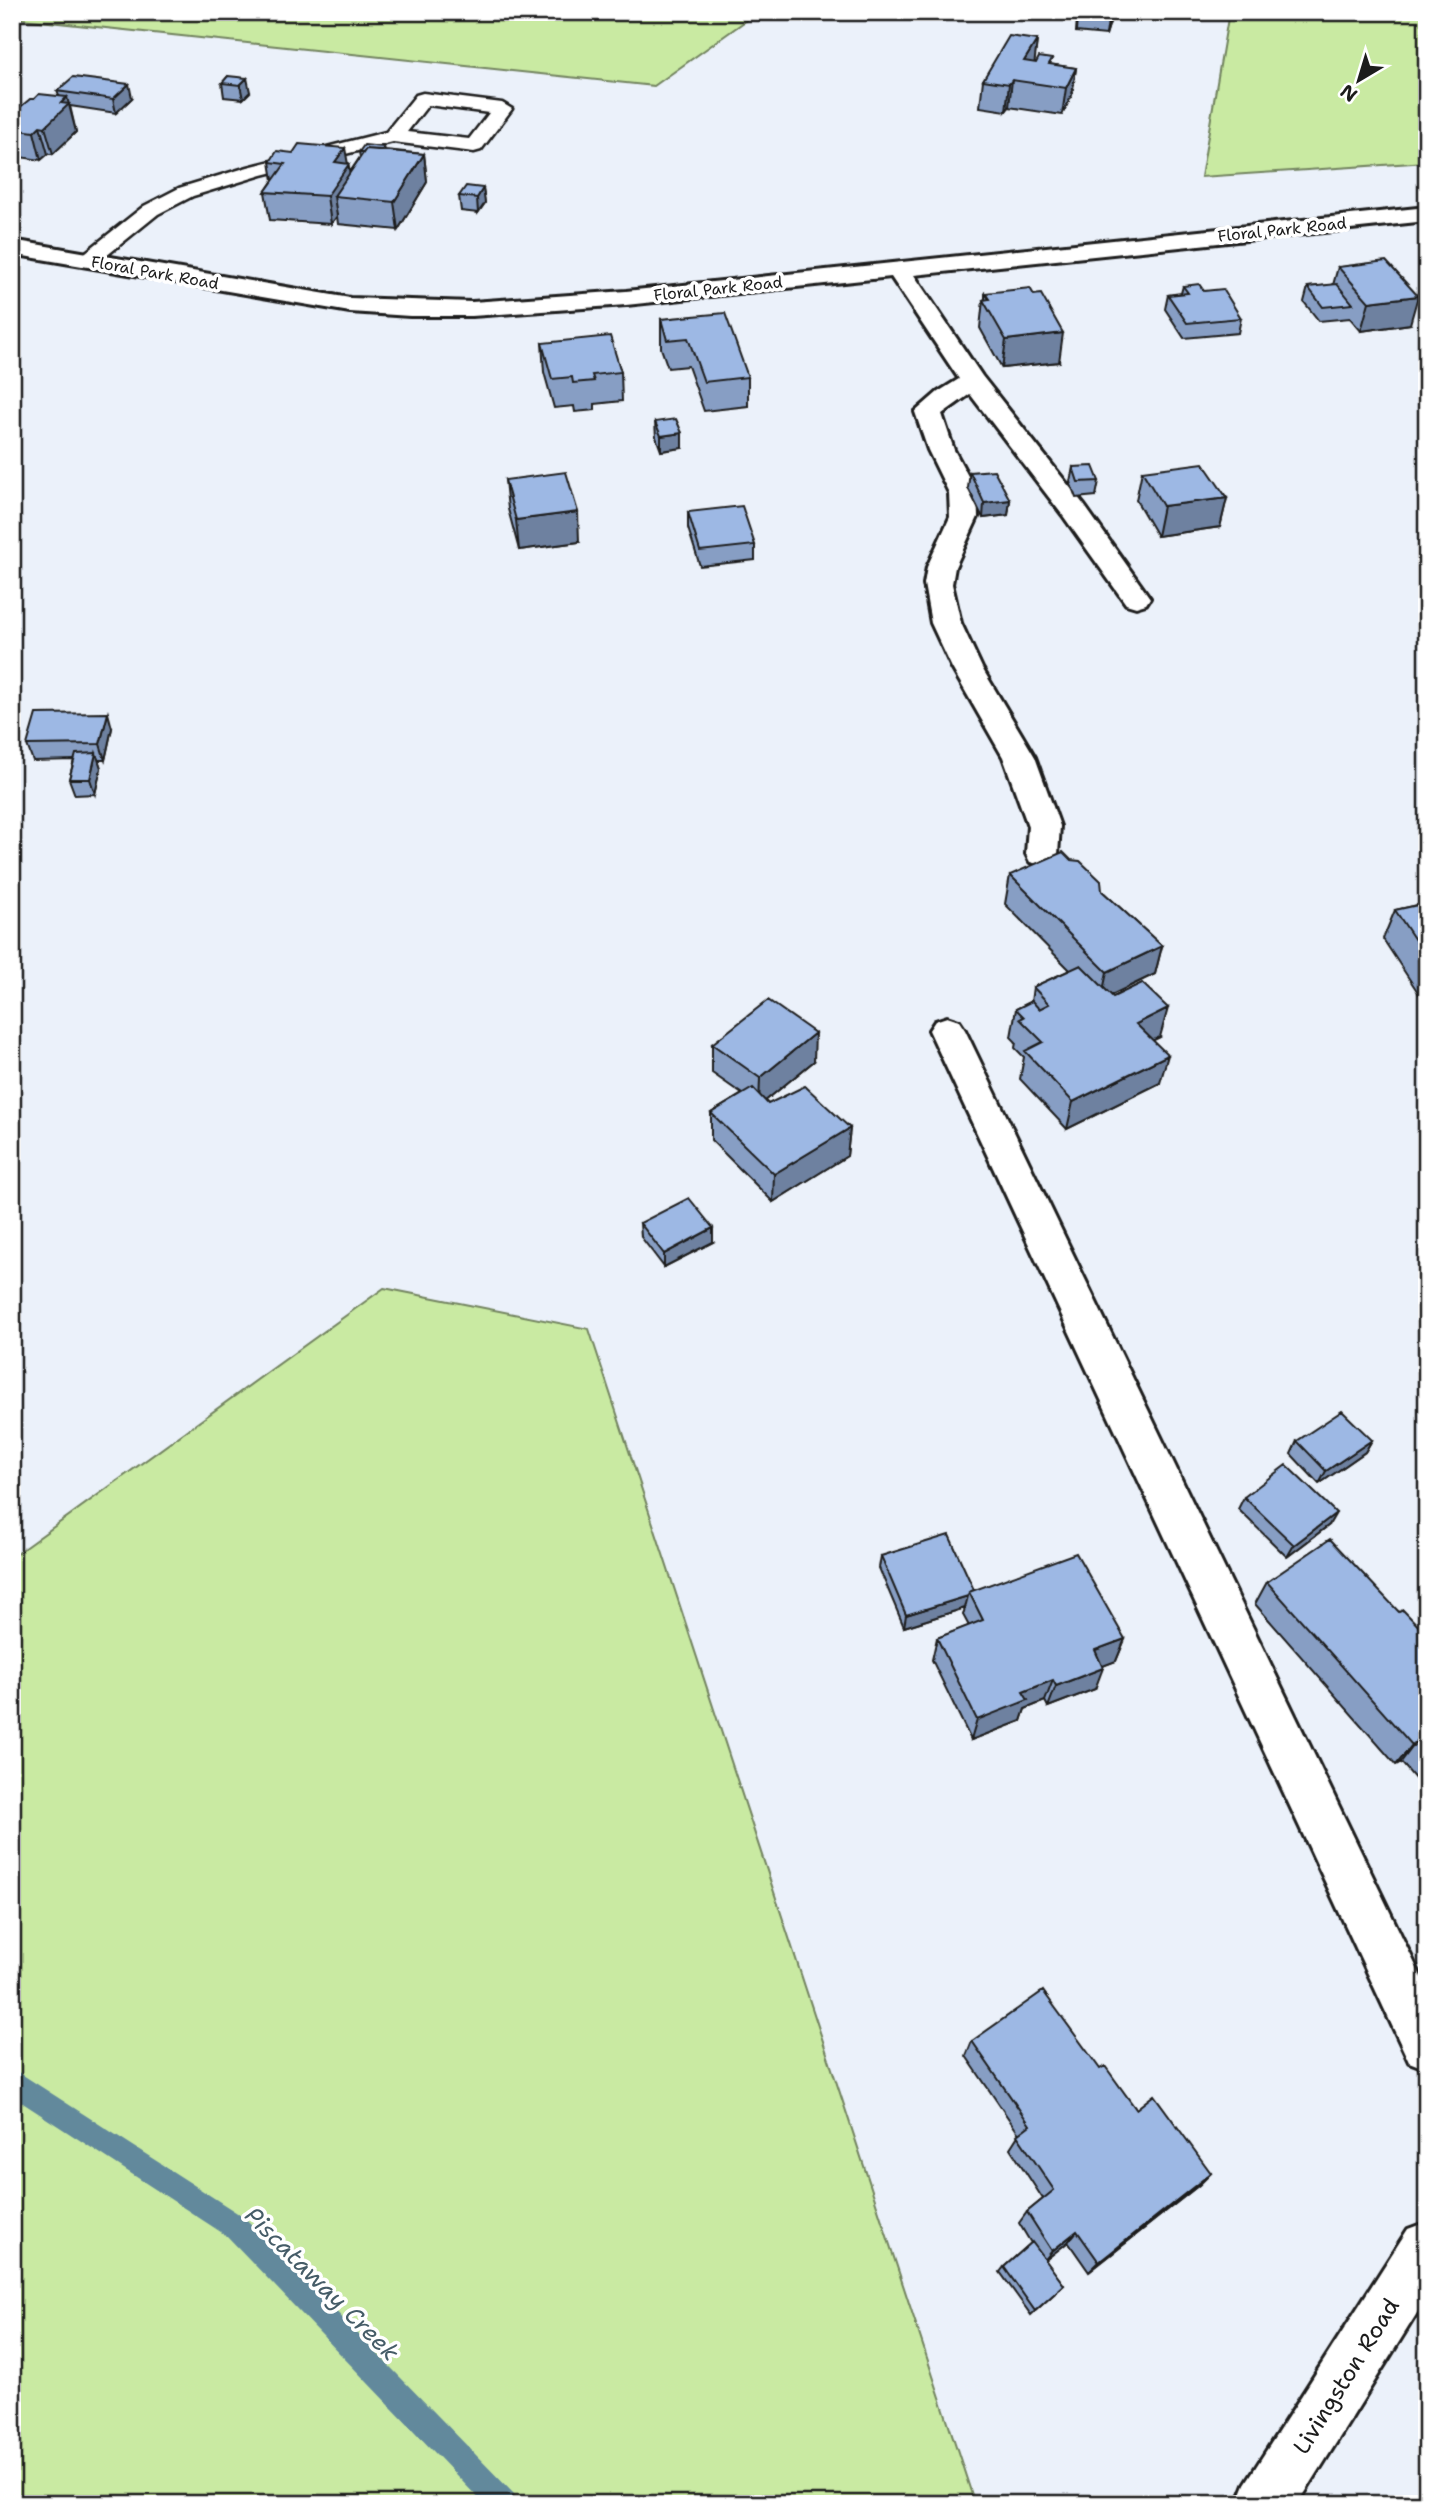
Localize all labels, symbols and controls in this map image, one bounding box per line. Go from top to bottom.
north arrow [1324,46,1394,116]
text: N [1335,79,1362,107]
street label: Floral Park Road [1217,212,1348,247]
street label: Floral Park Road [89,251,220,294]
street label: Floral Park Road [653,271,784,306]
water label: Piscataway Creek [238,2200,406,2368]
street label: Livingston Road [1286,2292,1406,2460]

